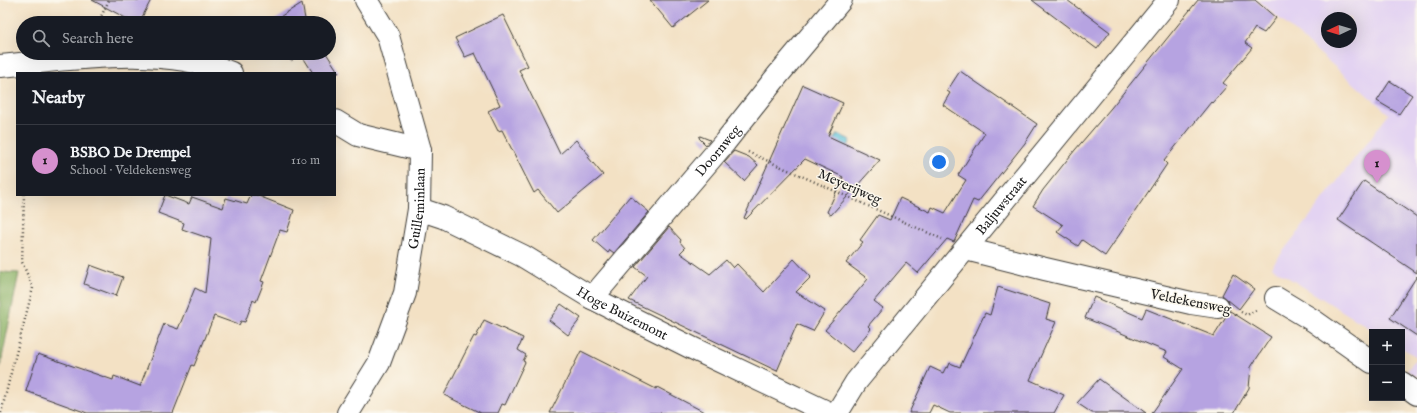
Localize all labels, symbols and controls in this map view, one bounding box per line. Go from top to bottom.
north arrow [1321,12,1357,48]
search box [16,16,336,60]
icon: search [30,27,52,49]
text: Search here [62,29,133,48]
text: Nearby [32,88,85,109]
street label: Doornweg [692,121,745,180]
text: BSBO De Drempel [70,143,191,162]
pin: 1 [1364,150,1390,183]
text: 1 [43,152,47,169]
text: 110 m [291,152,320,169]
your location [929,152,949,172]
text: School · Veldekensweg [70,162,191,179]
street label: Meyerijweg [815,165,885,209]
street label: Guilleminlaan [404,167,430,251]
street label: Baljuwstraat [972,173,1031,239]
street label: Hoge Buizemont [573,283,671,345]
street label: Veldekensweg [1148,285,1233,319]
map controls [1369,329,1405,401]
button: + [1369,329,1405,365]
button: − [1369,365,1405,401]

